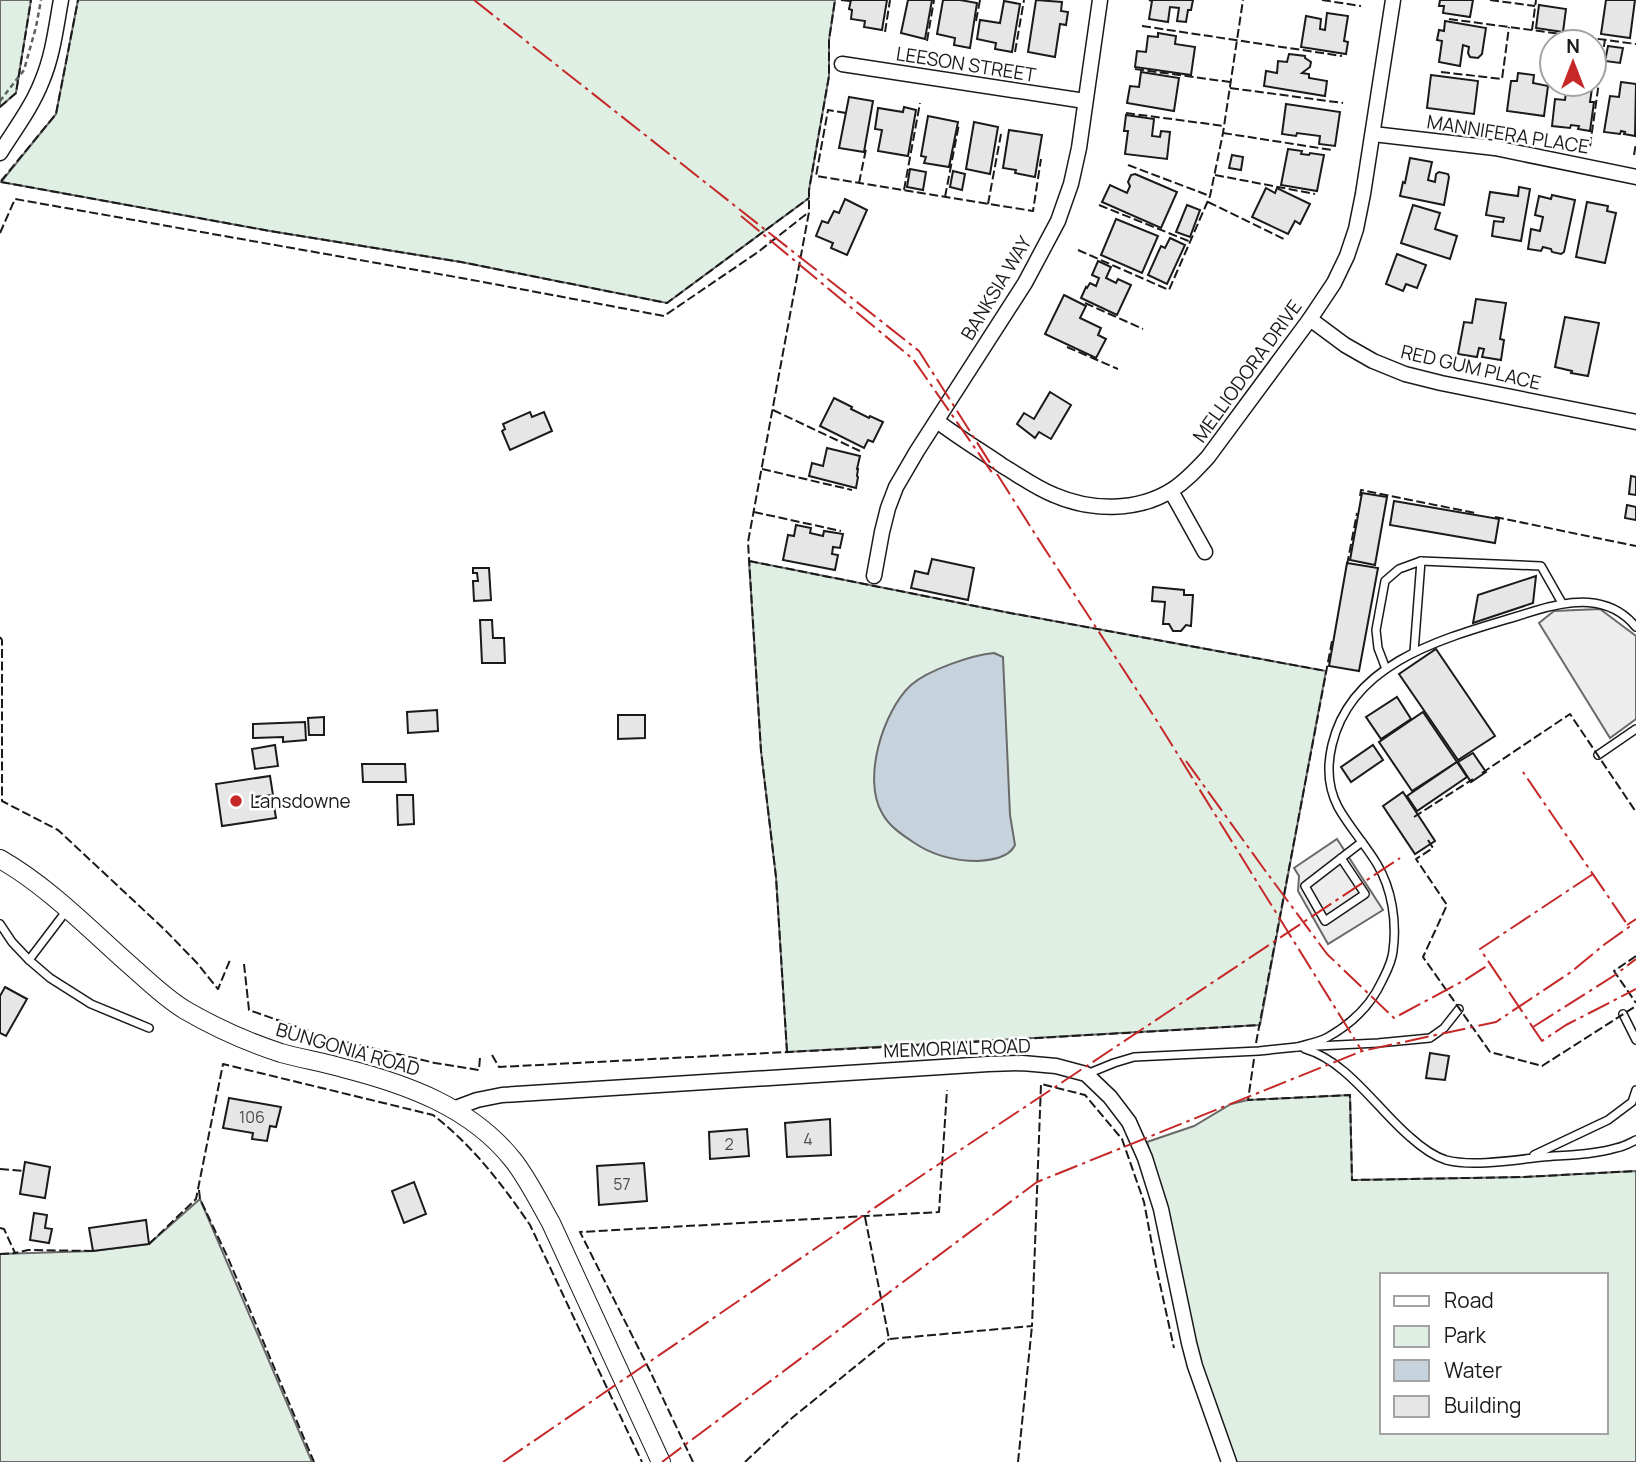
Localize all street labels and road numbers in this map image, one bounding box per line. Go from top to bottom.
street label: LEESON STREET [894,40,1038,88]
street label: MANNIFERA PLACE [1425,108,1591,160]
street label: BANKSIA WAY [955,231,1038,345]
street label: MELLIODORA DRIVE [1186,295,1308,447]
street label: RED GUM PLACE [1398,338,1544,396]
street label: BUNGONIA ROAD [273,1016,423,1082]
street label: MEMORIAL ROAD [883,1032,1031,1064]

